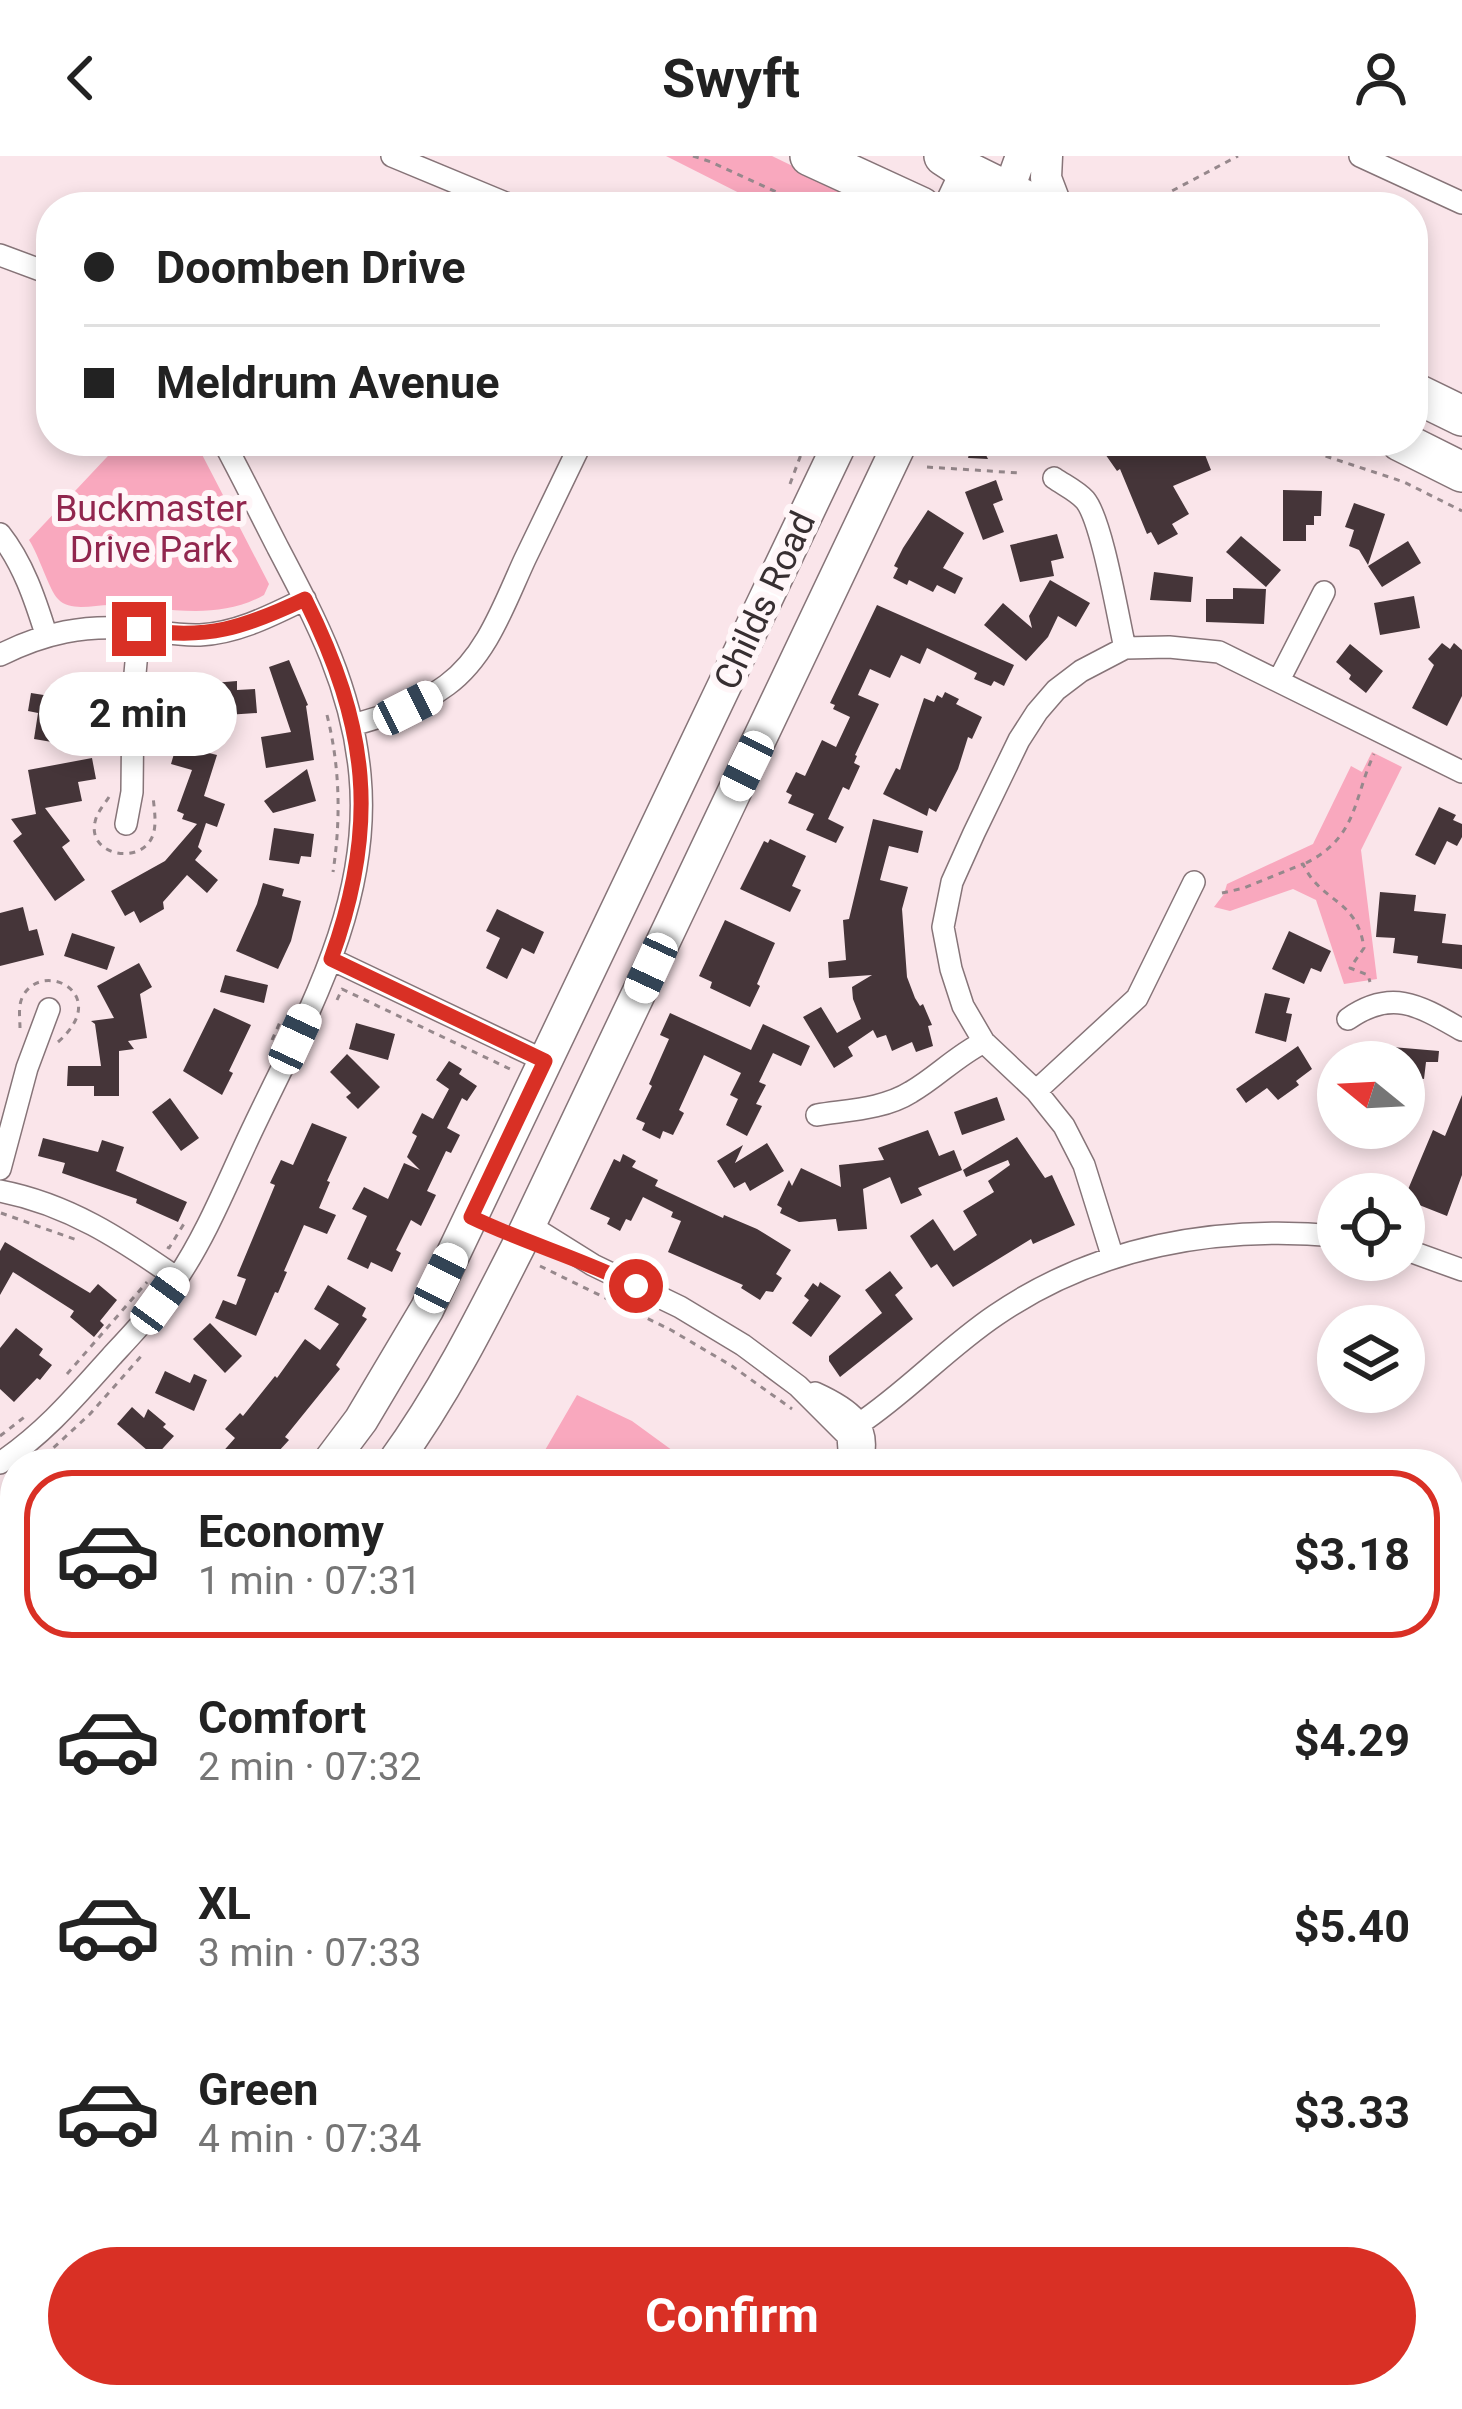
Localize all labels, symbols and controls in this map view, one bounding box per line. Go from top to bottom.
icon: back [48,45,114,111]
icon: person [1348,45,1414,111]
text: Swyft [662,47,800,110]
text: Doomben Drive [156,241,466,294]
text: Meldrum Avenue [156,356,499,409]
park label: Buckmaster Drive Park [55,488,247,571]
street label: Childs Road [705,505,824,696]
route end [112,602,166,656]
callout: 2 min [40,671,238,755]
car [368,676,448,740]
text: 2 min [89,691,187,737]
car [715,726,779,806]
car [619,928,683,1008]
car [263,999,327,1079]
north arrow [1317,1041,1425,1149]
map controls [1317,1041,1425,1413]
button: locate [1317,1173,1425,1281]
car [409,1238,473,1318]
route start [609,1259,663,1313]
car [124,1261,196,1341]
button: layers [1317,1305,1425,1413]
icon: car [54,1500,162,1608]
text: Economy [198,1505,384,1558]
text: $3.18 [1294,1528,1410,1581]
text: 1 min · 07:31 [198,1558,421,1604]
icon: car [54,1686,162,1794]
text: Comfort [198,1691,366,1744]
text: $4.29 [1294,1714,1410,1767]
text: 2 min · 07:32 [198,1744,421,1790]
icon: car [54,1872,162,1980]
text: XL [198,1877,251,1930]
text: $5.40 [1294,1900,1410,1953]
text: 3 min · 07:33 [198,1930,421,1976]
icon: car [54,2058,162,2166]
text: Green [198,2063,319,2116]
text: $3.33 [1294,2086,1410,2139]
text: 4 min · 07:34 [198,2116,421,2162]
button: Confirm [48,2247,1416,2385]

